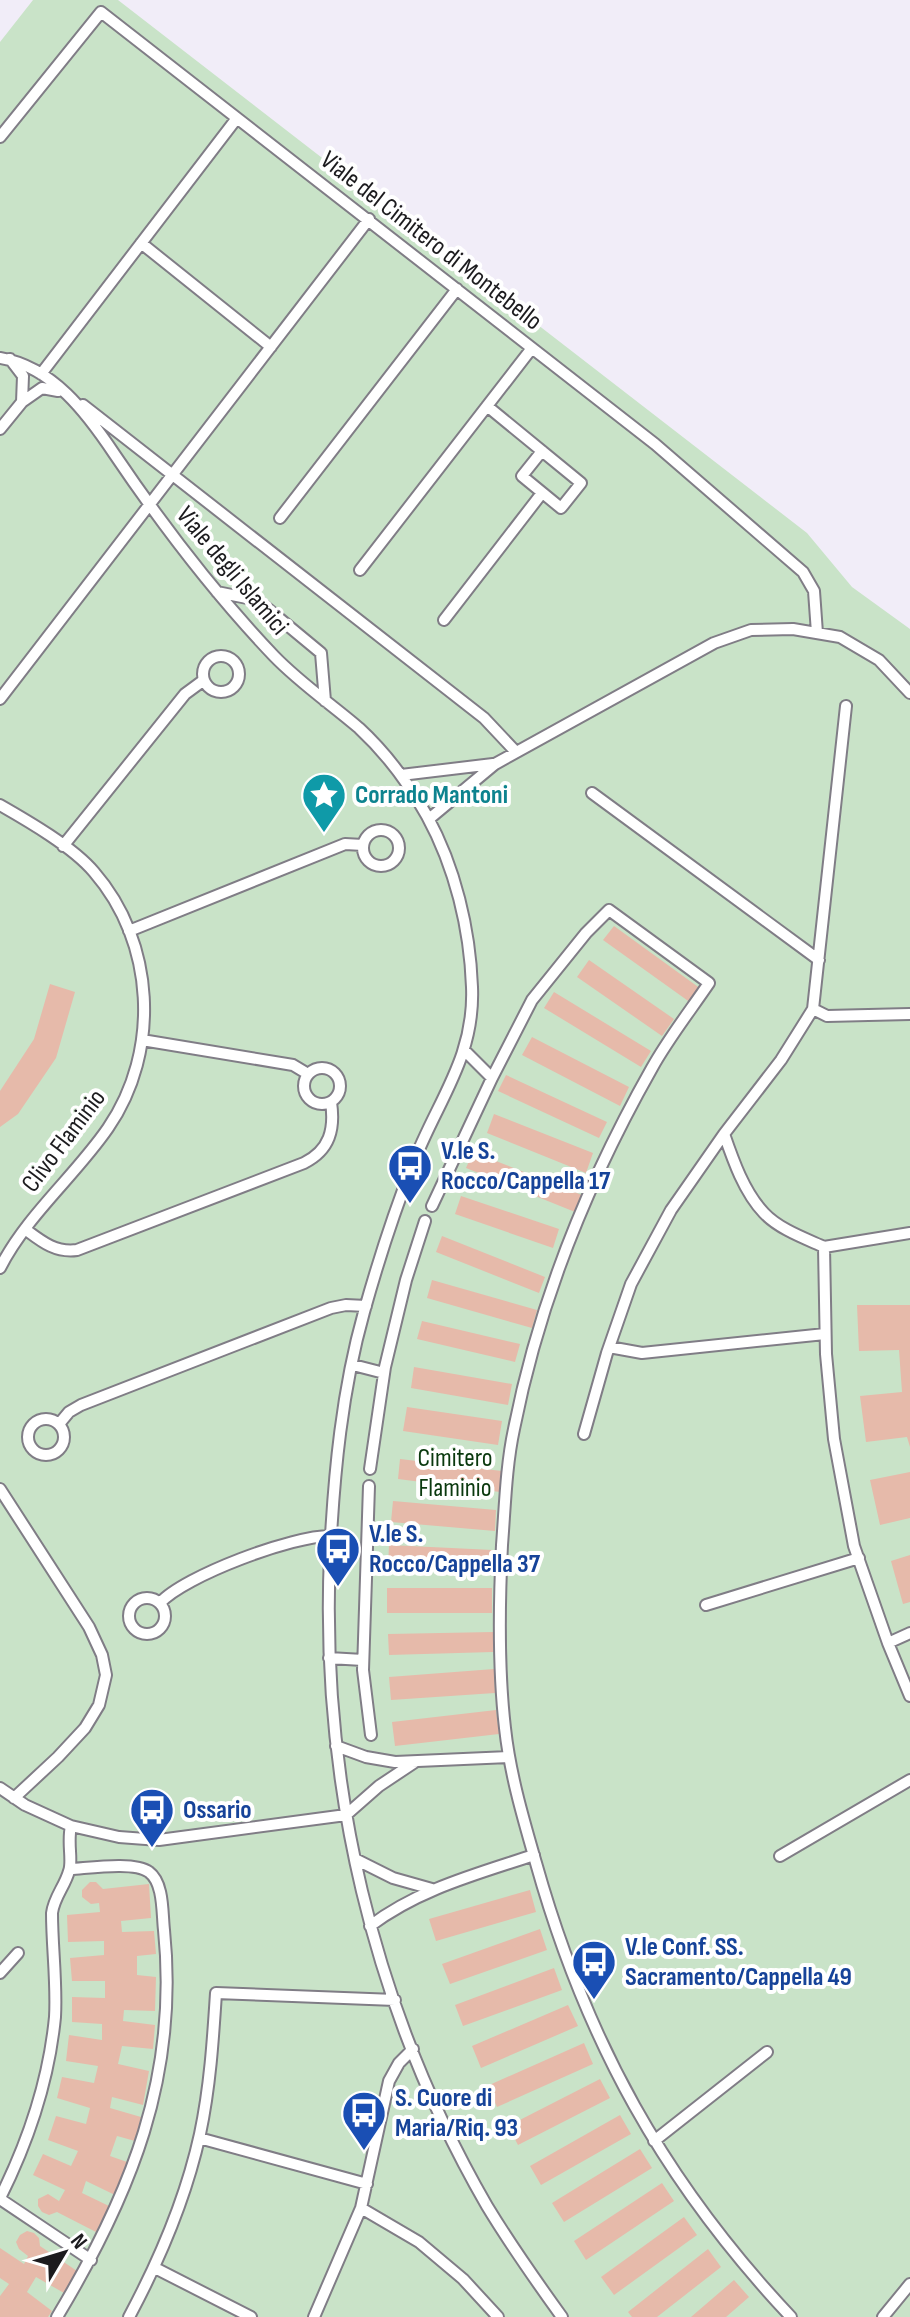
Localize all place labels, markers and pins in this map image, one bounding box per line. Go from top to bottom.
place icon: Corrado Mantoni [300,771,348,834]
place label: Corrado Mantoni [355,780,508,811]
place label: V.le S. Rocco/Cappella 17 [441,1136,611,1197]
bus stop icon: V.le S. Rocco/Cappella 17 [386,1142,434,1205]
place label: V.le S. Rocco/Cappella 37 [369,1519,541,1580]
bus stop icon: V.le S. Rocco/Cappella 37 [314,1525,362,1588]
bus stop icon: Ossario [128,1786,176,1849]
place label: Ossario [183,1795,252,1826]
place label: V.le Conf. SS. Sacramento/Cappella 49 [625,1932,852,1993]
bus stop icon: V.le Conf. SS. Sacramento/Cappella 49 [570,1938,618,2001]
place label: S. Cuore di Maria/Riq. 93 [395,2083,518,2144]
bus stop icon: S. Cuore di Maria/Riq. 93 [340,2089,388,2152]

